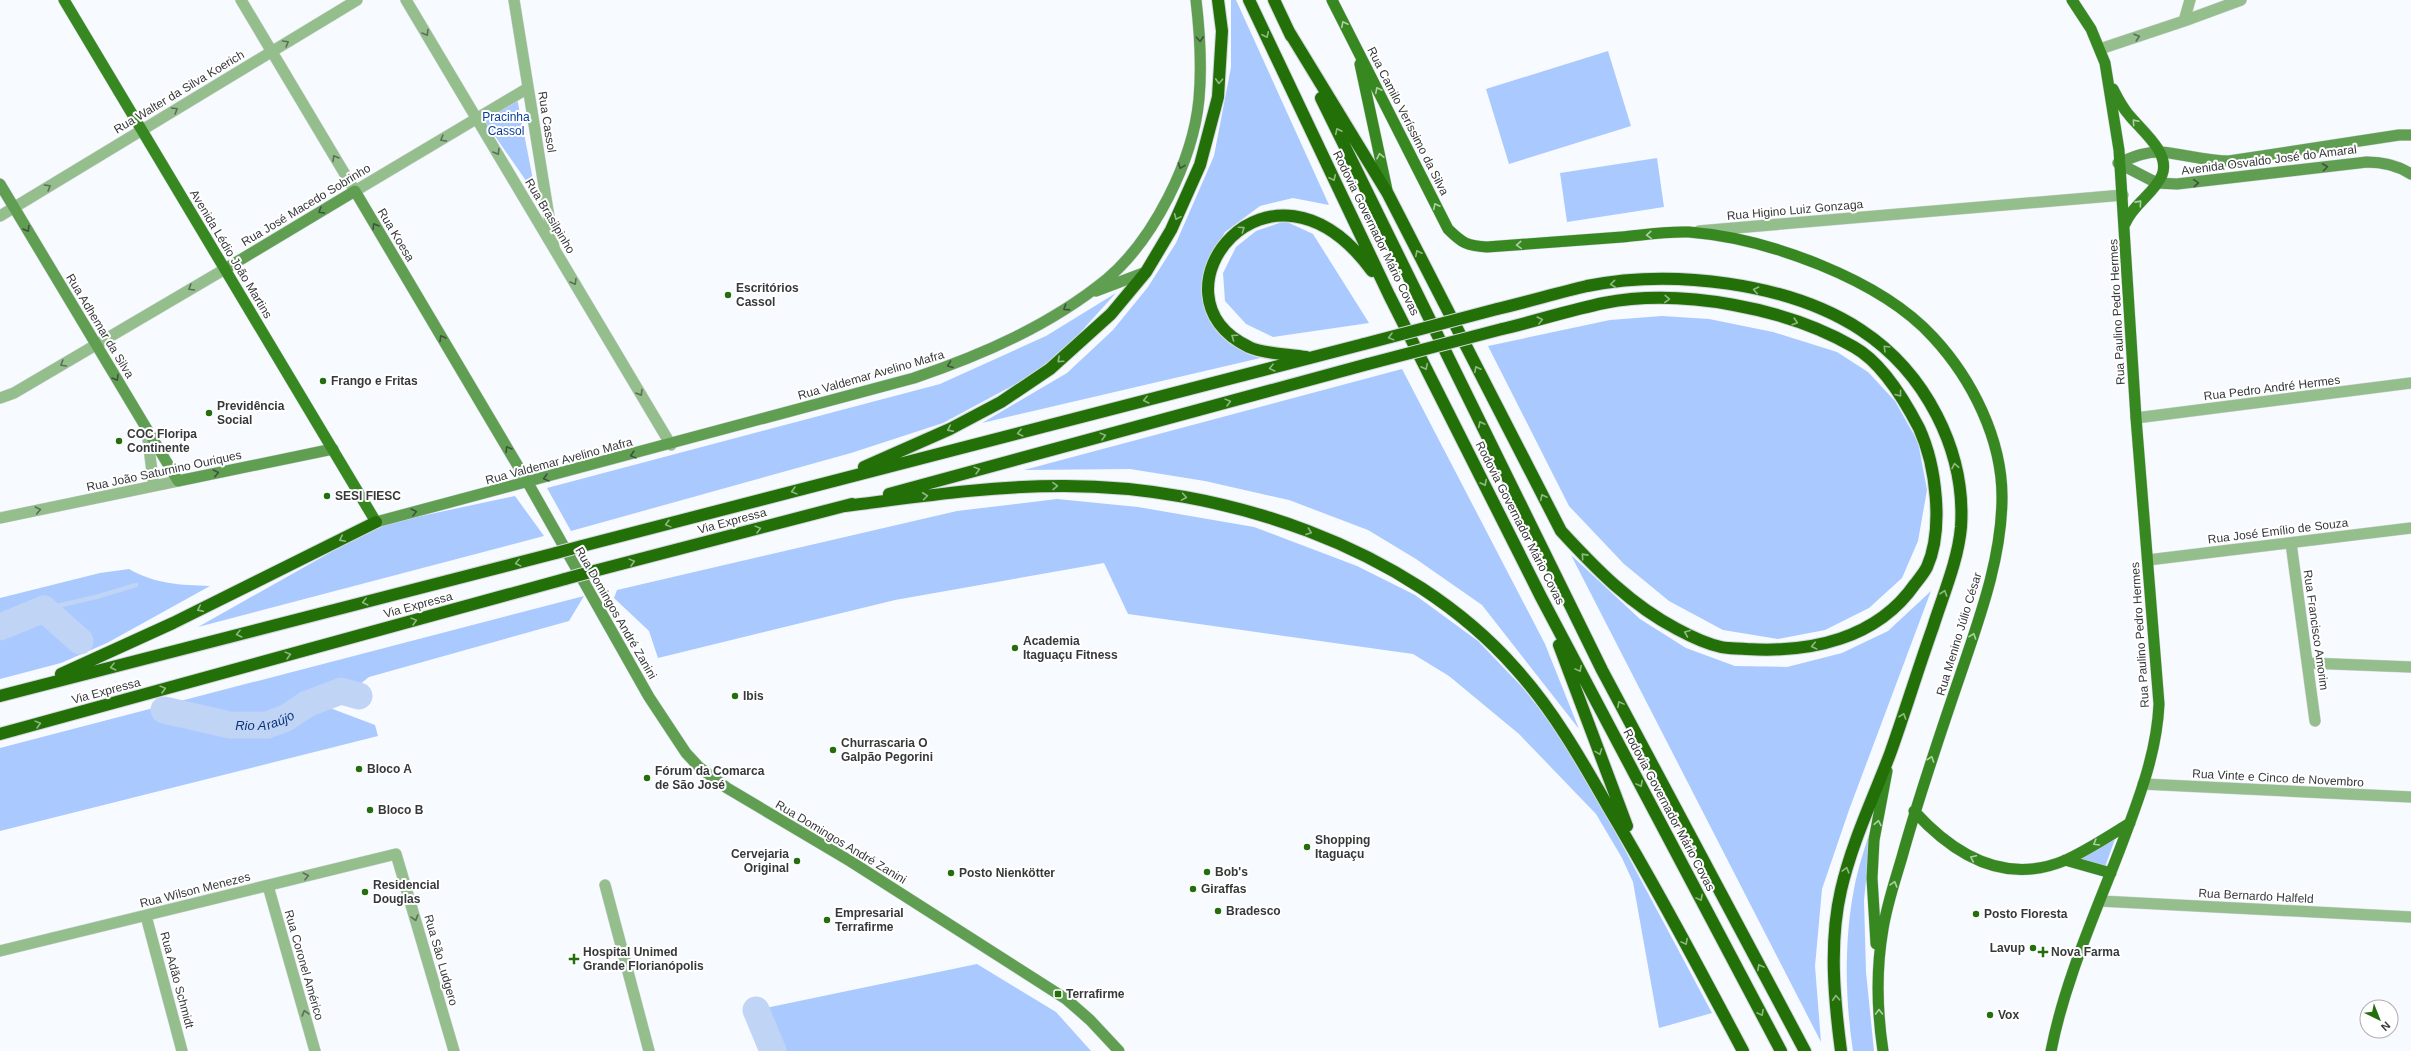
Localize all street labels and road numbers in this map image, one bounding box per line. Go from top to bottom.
street label: Rua Camilo Veríssimo da Silva [1364,44,1452,198]
street label: Rua Walter da Silva Koerich [111,47,247,137]
street label: Rua Cassol [535,90,559,154]
street label: Avenida Osvaldo José do Amaral [2181,142,2357,178]
street label: Rodovia Governador Mário Covas [1330,148,1422,318]
street label: Rua José Macedo Sobrinho [239,161,373,249]
street label: Rua Brasilpinho [522,176,578,256]
street label: Avenida Lédio João Martins [187,187,275,321]
street label: Rua Higino Luiz Gonzaga [1726,197,1864,223]
street label: Rua Koesa [375,206,417,264]
street label: Rua Paulino Pedro Hermes [2106,239,2128,385]
street label: Rua Adhemar da Silva [63,271,137,381]
street label: Rua Valdemar Avelino Mafra [796,347,946,403]
street label: Rua Pedro André Hermes [2203,373,2341,403]
street label: Rua Valdemar Avelino Mafra [484,435,634,487]
street label: Rodovia Governador Mário Covas [1473,439,1567,607]
street label: Rua João Saturnino Ouriques [85,448,243,494]
street label: Via Expressa [696,505,768,537]
street label: Rua José Emílio de Souza [2207,515,2349,547]
street label: Rua Domingos André Zanini [572,545,660,681]
street label: Rua Paulino Pedro Hermes [2128,562,2152,708]
street label: Rua Francisco Amorim [2301,569,2331,691]
street label: Rua Menino Júlio César [1934,571,1984,697]
street label: Via Expressa [382,589,454,621]
street label: Via Expressa [70,675,142,707]
street label: Rodovia Governador Mário Covas [1620,727,1718,893]
street label: Rua Vinte e Cinco de Novembro [2192,767,2365,790]
street label: Rua Domingos André Zanini [773,797,909,887]
street label: Rua Wilson Menezes [138,869,252,911]
street label: Rua Bernardo Halfeld [2198,886,2314,906]
street label: Rua Coronel Américo [282,908,327,1022]
street label: Rua São Ludgero [421,913,461,1007]
street label: Rua Adão Schmidt [157,930,197,1030]

